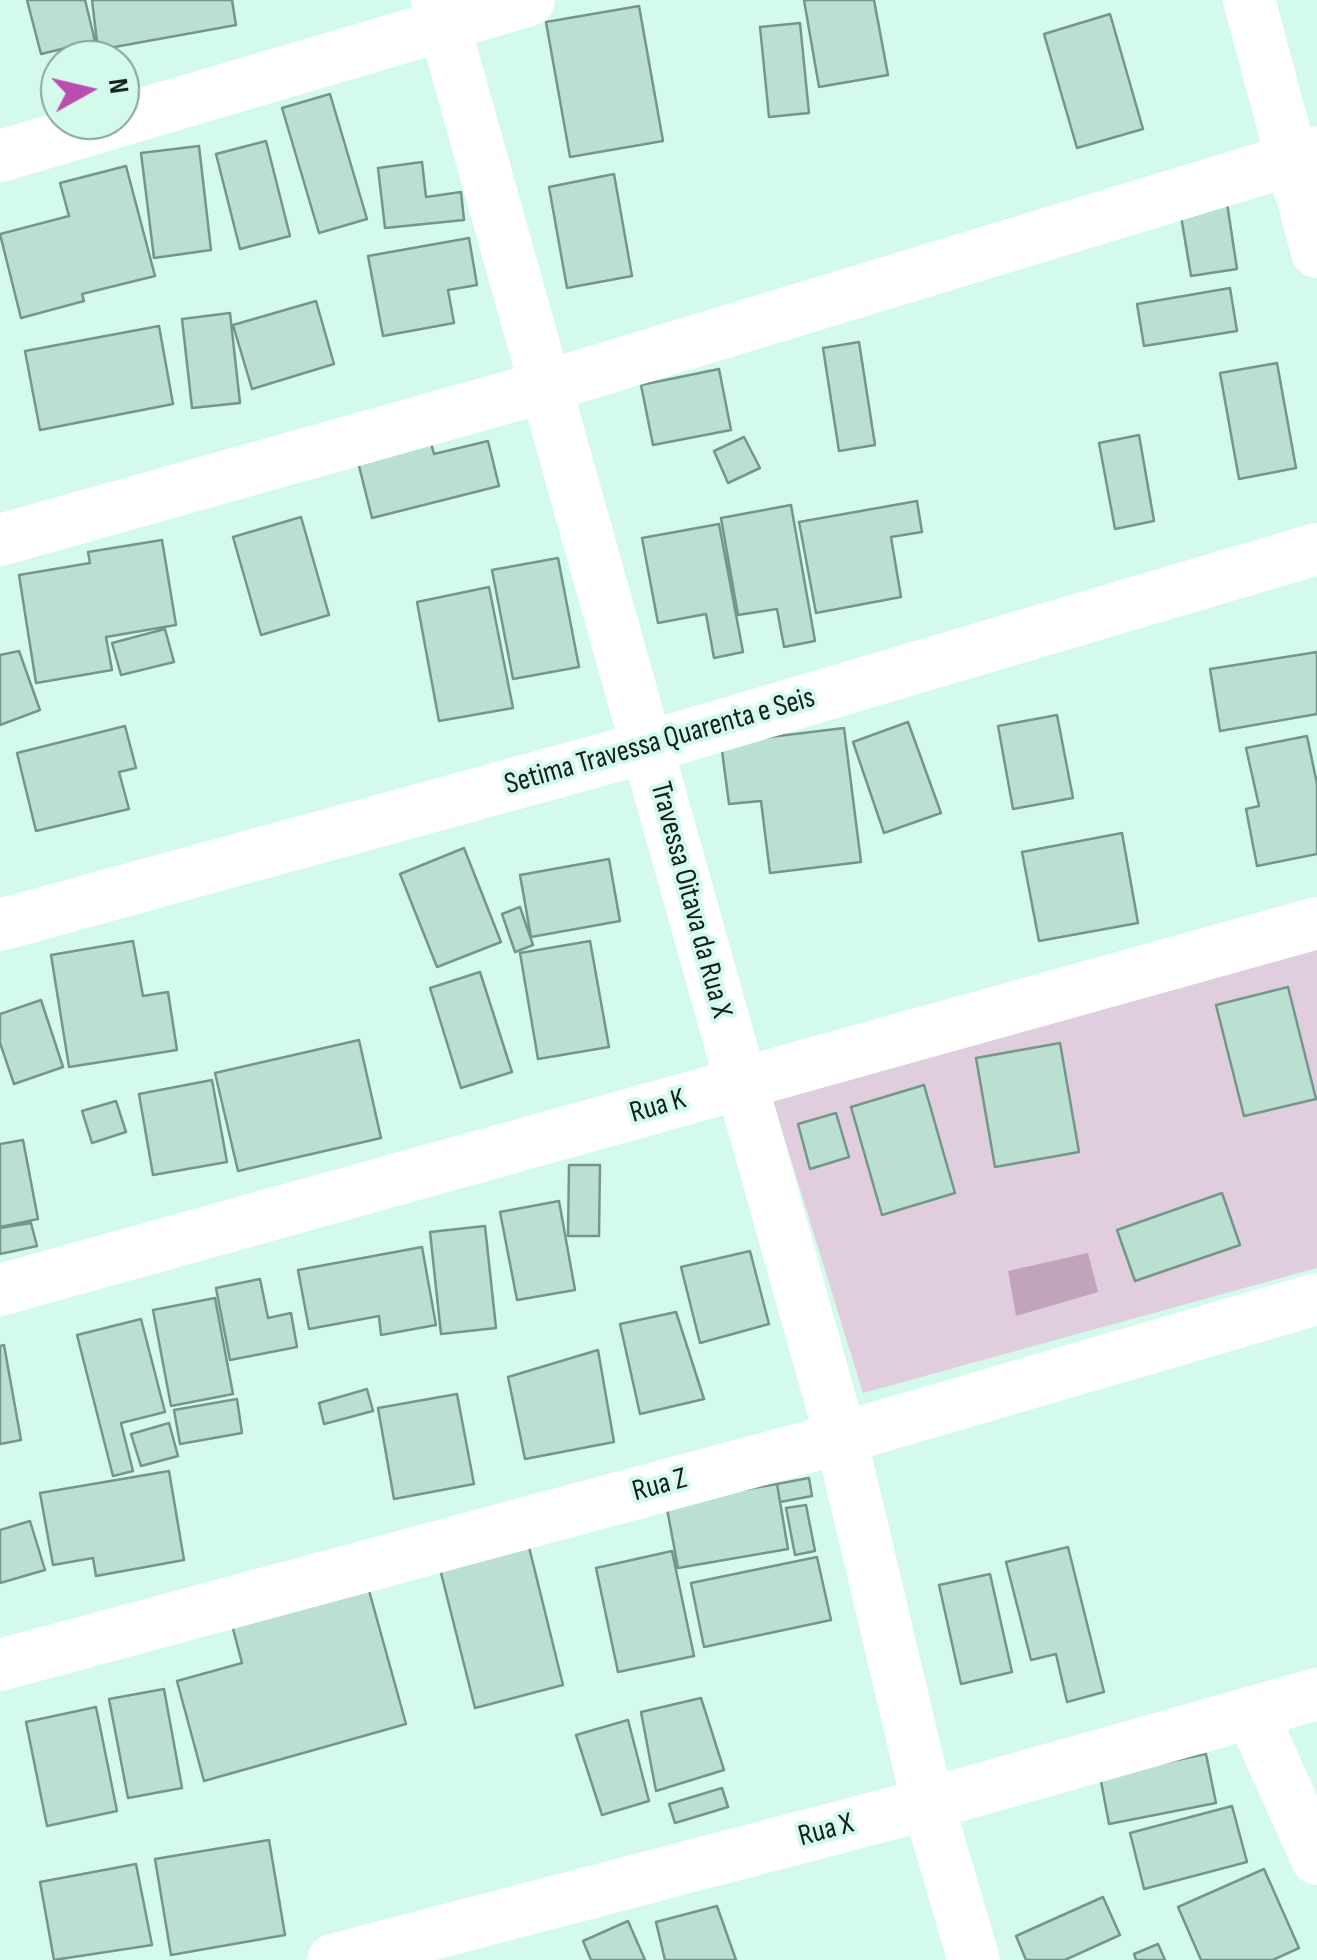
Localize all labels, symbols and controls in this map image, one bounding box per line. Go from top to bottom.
north arrow [40,40,140,140]
text: N [101,76,136,96]
street label: Setima Travessa Quarenta e Seis [501,680,819,804]
street label: Travessa Oitava da Rua X [641,778,739,1022]
street label: Rua K [626,1082,690,1132]
street label: Rua Z [629,1461,691,1511]
street label: Rua X [795,1806,857,1856]

